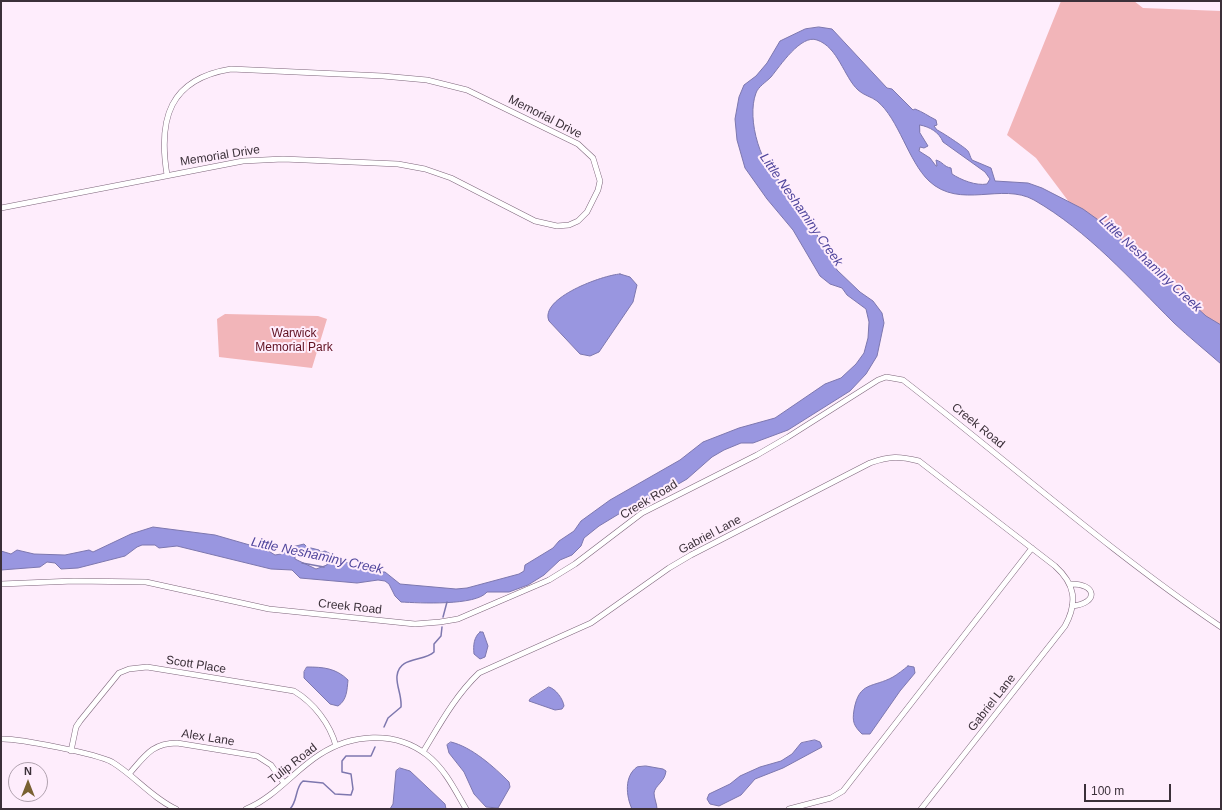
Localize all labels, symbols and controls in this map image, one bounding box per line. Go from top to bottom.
street label: Memorial Drive [506,92,584,142]
street label: Memorial Drive [179,143,261,169]
water label: Little Neshaminy Creek [756,150,846,270]
water label: Little Neshaminy Creek [1096,212,1204,316]
park label: Warwick Memorial Park [255,327,333,355]
street label: Creek Road [949,400,1007,452]
street label: Creek Road [618,477,680,523]
street label: Gabriel Lane [676,513,744,557]
water label: Little Neshaminy Creek [250,534,384,578]
street label: Creek Road [317,596,383,618]
street label: Scott Place [165,653,227,677]
street label: Gabriel Lane [965,671,1019,735]
street label: Alex Lane [181,727,235,749]
street label: Tulip Road [266,741,320,787]
north arrow [8,762,48,802]
text: N [24,765,32,777]
scale bar [1086,776,1173,802]
text: 100 m [1091,784,1124,798]

